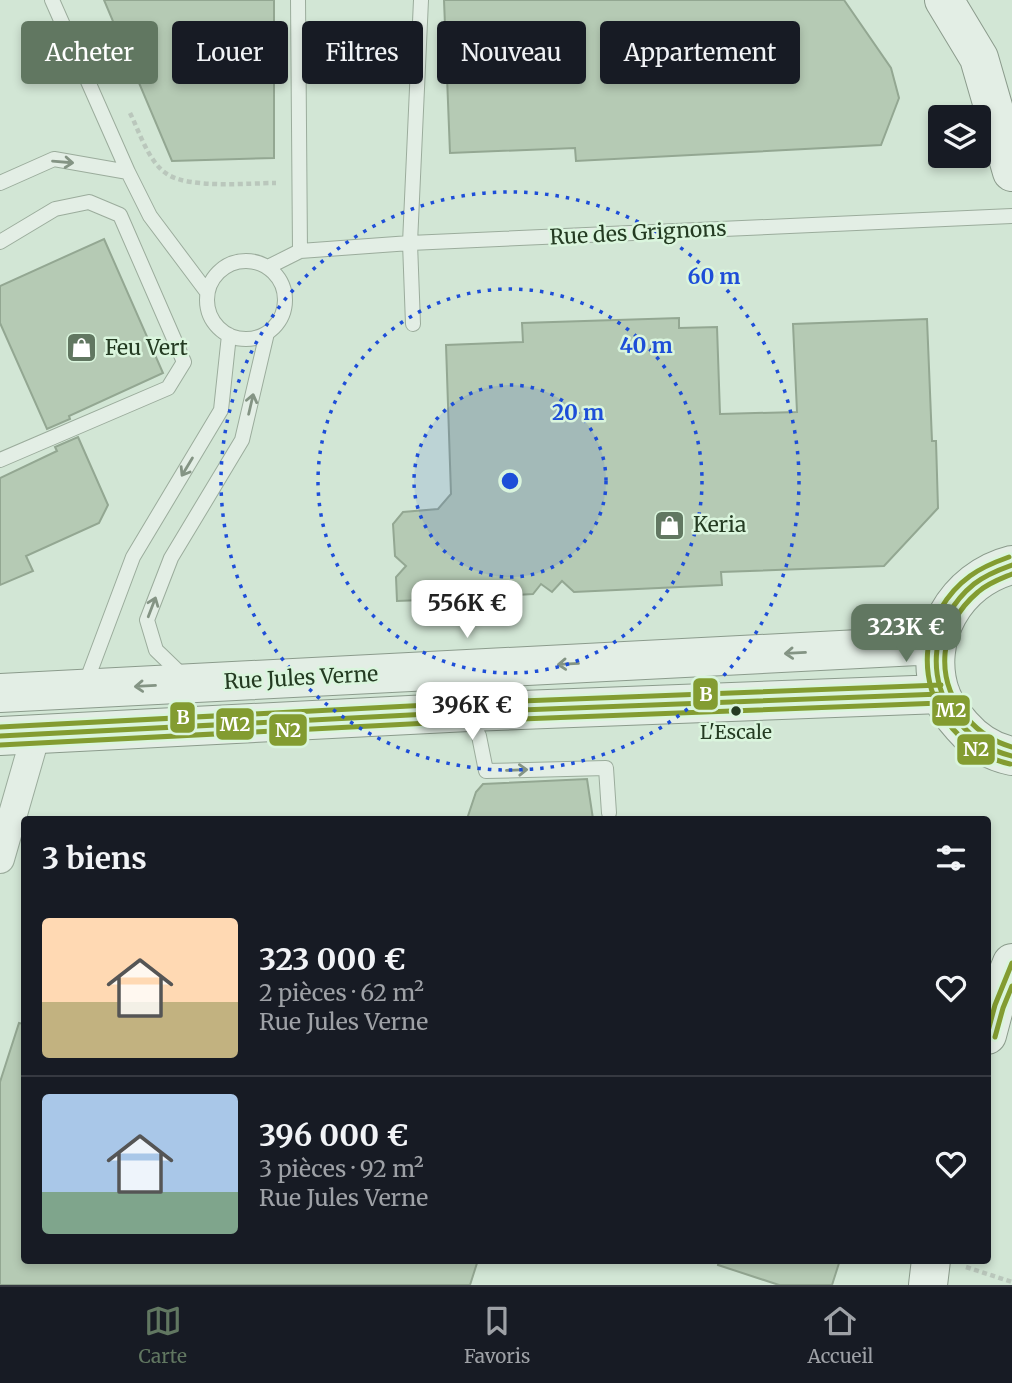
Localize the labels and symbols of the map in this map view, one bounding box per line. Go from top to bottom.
one-way arrow [51,155,74,168]
street label: Rue des Grignons [549,214,727,251]
text: 60 m [688,263,740,290]
shop icon: Feu Vert [65,331,99,365]
text: 40 m [619,332,673,359]
place label: Feu Vert [105,334,188,361]
one-way arrow [244,393,258,416]
text: 20 m [552,399,604,426]
one-way arrow [180,457,194,477]
centre of rings [498,469,522,493]
shop icon: Keria [653,508,687,542]
place label: Keria [693,511,746,538]
pin: 556K € [410,580,524,640]
one-way arrow [147,597,160,619]
pin: 323K € [849,604,963,664]
one-way arrow [784,646,807,659]
one-way arrow [557,658,580,671]
street label: Rue Jules Verne [223,660,379,695]
line badge: B [692,677,719,711]
one-way arrow [134,679,157,692]
pin: 396K € [415,682,529,742]
text: B [699,682,713,706]
line badge: M2 [931,694,971,727]
text: M2 [936,698,966,722]
line badge: B [169,701,196,734]
marker: L'Escale [729,704,743,718]
text: B [176,705,190,729]
line badge: M2 [215,707,255,741]
text: M2 [220,712,250,736]
line badge: N2 [268,713,308,747]
text: N2 [275,718,301,742]
place label: L'Escale [700,720,772,744]
line badge: N2 [956,733,996,766]
text: N2 [963,737,989,761]
one-way arrow [505,764,528,777]

